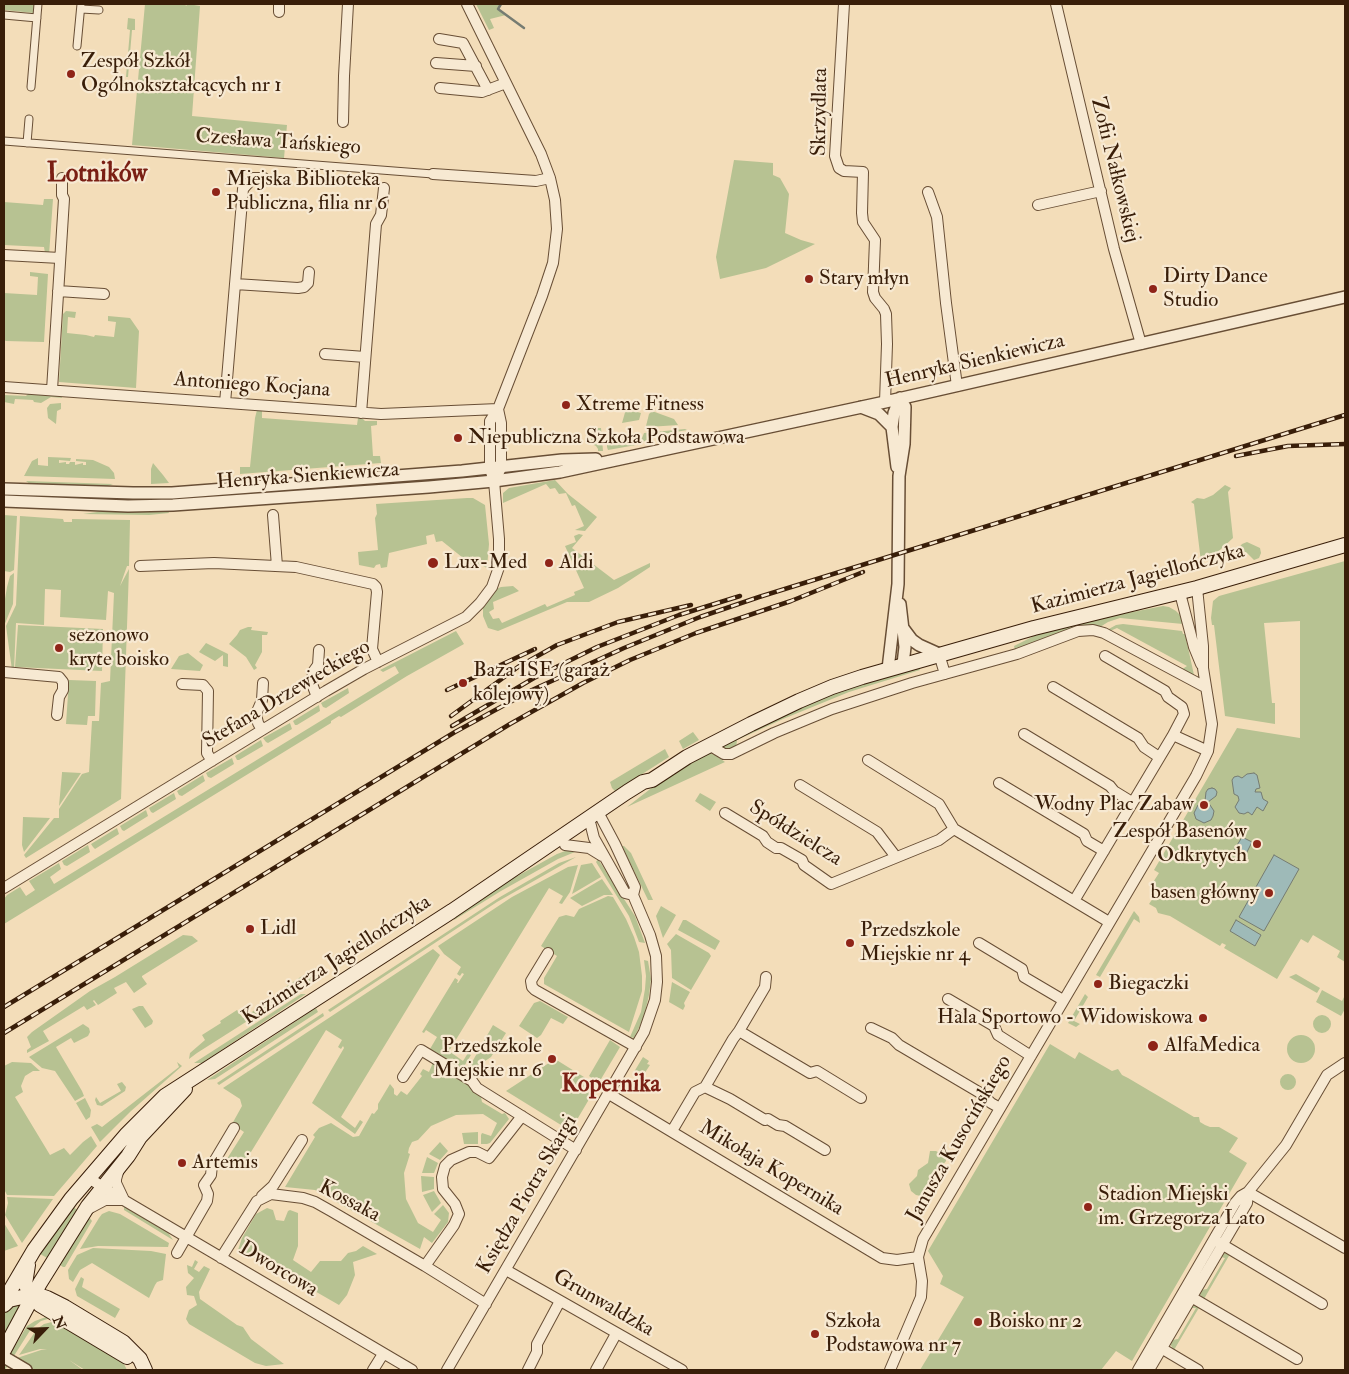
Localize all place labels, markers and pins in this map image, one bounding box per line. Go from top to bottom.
place label: Zespół Szkół Ogólnokształcących nr 1 [81,49,282,99]
marker: Zespół Szkół Ogólnokształcących nr 1 [65,68,77,80]
place label: Miejska Biblioteka Publiczna, filia nr 6 [226,167,387,217]
marker: Miejska Biblioteka Publiczna, filia nr 6 [210,186,222,198]
place label: Dirty Dance Studio [1163,264,1268,314]
place label: Stary młyn [819,266,909,292]
marker: Stary młyn [803,273,815,285]
marker: Dirty Dance Studio [1147,283,1159,295]
place label: Xtreme Fitness [576,392,704,418]
marker: Xtreme Fitness [560,399,572,411]
place label: Niepubliczna Szkoła Podstawowa [468,425,745,451]
marker: Niepubliczna Szkoła Podstawowa [452,432,464,444]
place label: Lux-Med [444,550,527,576]
place label: Aldi [559,550,594,576]
marker: Lux-Med [426,556,440,570]
marker: Aldi [543,557,555,569]
place label: sezonowo kryte boisko [69,623,169,673]
marker: sezonowo kryte boisko [53,642,65,654]
place label: Baza ISE (garaż kolejowy) [473,658,610,708]
marker: Baza ISE (garaż kolejowy) [457,677,469,689]
place label: Wodny Plac Zabaw [1035,792,1194,818]
marker: Wodny Plac Zabaw [1198,799,1210,811]
place label: Zespół Basenów Odkrytych [1113,819,1247,869]
marker: Zespół Basenów Odkrytych [1251,838,1263,850]
place label: basen główny [1150,880,1259,906]
marker: basen główny [1263,887,1275,899]
place label: Lidl [260,916,296,942]
place label: Przedszkole Miejskie nr 4 [860,918,970,968]
marker: Lidl [244,923,256,935]
marker: Przedszkole Miejskie nr 4 [844,937,856,949]
place label: Biegaczki [1108,971,1189,997]
marker: Biegaczki [1092,978,1104,990]
place label: Hala Sportowo - Widowiskowa [937,1005,1193,1031]
marker: Hala Sportowo - Widowiskowa [1197,1012,1209,1024]
place label: AlfaMedica [1164,1033,1260,1059]
place label: Przedszkole Miejskie nr 6 [433,1034,542,1084]
marker: AlfaMedica [1146,1039,1160,1053]
marker: Przedszkole Miejskie nr 6 [546,1053,558,1065]
place label: Artemis [192,1150,258,1176]
marker: Artemis [176,1157,188,1169]
place label: Stadion Miejski im. Grzegorza Lato [1098,1182,1265,1232]
marker: Stadion Miejski im. Grzegorza Lato [1082,1201,1094,1213]
place label: Szkoła Podstawowa nr 7 [825,1309,961,1359]
place label: Boisko nr 2 [988,1309,1083,1335]
marker: Boisko nr 2 [972,1316,984,1328]
marker: Szkoła Podstawowa nr 7 [809,1328,821,1340]

